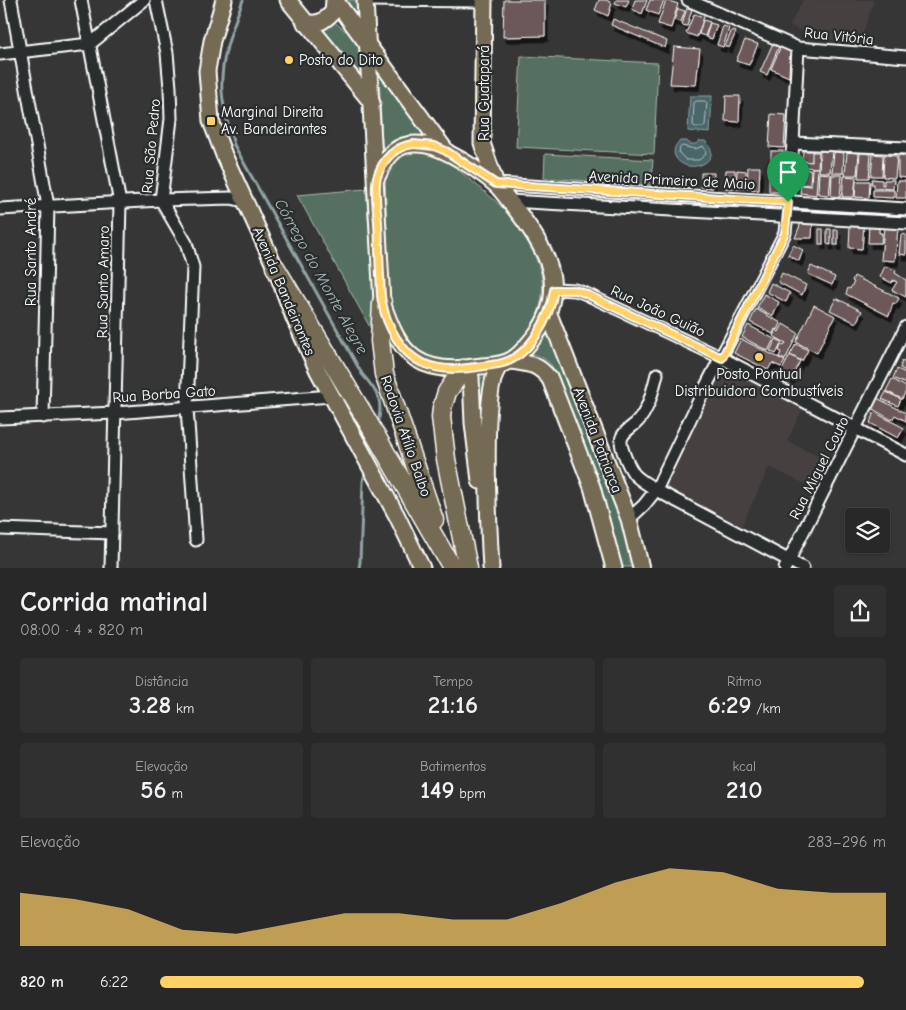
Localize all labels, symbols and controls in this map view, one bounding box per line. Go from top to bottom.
street label: Rua Vitória [803,23,875,49]
street label: Rua Guatapará [475,45,493,141]
place label: Posto do Dito [299,51,383,69]
marker: Posto do Dito [283,54,295,66]
street label: Rua São Pedro [138,98,164,194]
place label: Marginal Direita Av. Bandeirantes [221,103,327,138]
marker: Marginal Direita Av. Bandeirantes [205,115,217,127]
pin [767,151,809,202]
icon: arrive [774,158,802,186]
street label: Avenida Primeiro de Maio [588,167,756,193]
water label: Córrego do Monte Alegre [271,196,371,357]
street label: Rua Santo André [22,197,40,306]
street label: Avenida Bandeirantes [249,224,319,358]
street label: Rua Santo Amaro [93,225,113,339]
street label: Rua João Guião [608,281,708,341]
marker: Posto Pontual Distribuidora Combustíveis [753,351,765,363]
place label: Posto Pontual Distribuidora Combustíveis [675,365,843,400]
street label: Rodovia Atílio Balbo [377,373,435,499]
street label: Rua Borba Gato [112,381,216,407]
street label: Avenida Patriarca [570,385,626,495]
street label: Rua Miguel Couto [785,413,853,523]
map controls [845,508,890,553]
button: layers [845,508,890,553]
button: share [834,585,886,637]
text: Corrida matinal [20,586,208,618]
text: 08:00 · 4 × 820 m [20,621,143,639]
text: Distância [135,673,188,690]
text: Tempo [433,673,473,690]
text: Ritmo [727,673,762,690]
text: 3.28 [129,690,171,719]
text: 21:16 [428,690,478,719]
text: 6:29 [708,690,752,719]
text: km [171,700,194,717]
text: /km [752,700,781,717]
text: Elevação [135,758,188,775]
text: Batimentos [420,758,486,775]
text: kcal [733,758,756,775]
text: 56 [140,775,167,804]
text: 149 [420,775,455,804]
text: 210 [726,775,763,804]
text: m [167,785,183,802]
text: bpm [455,785,486,802]
text: Elevação [20,833,80,851]
text: 283–296 m [808,833,886,851]
text: 820 m [20,973,64,991]
text: 6:22 [100,973,128,991]

